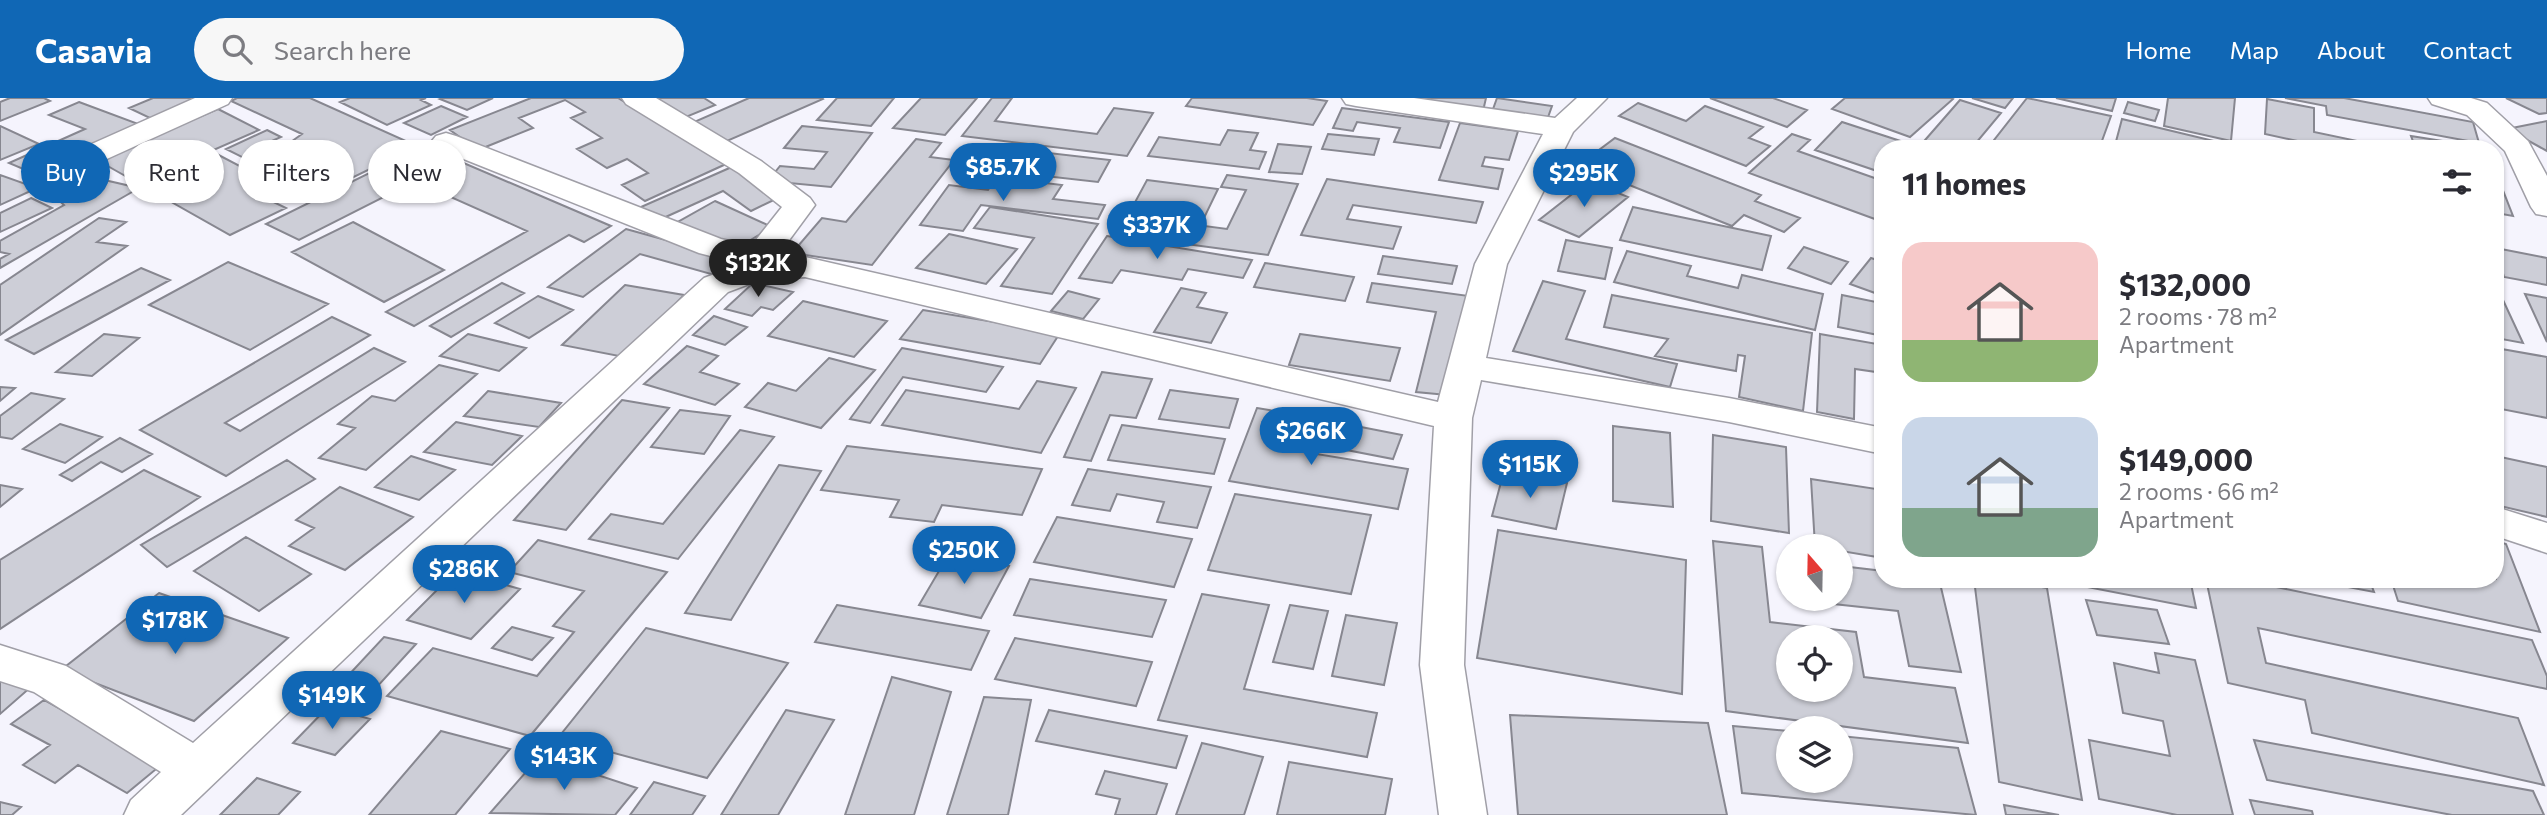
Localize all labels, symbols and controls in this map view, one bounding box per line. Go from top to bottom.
search box [194,18,684,81]
text: Casavia [35,29,152,70]
icon: search [218,30,256,68]
text: Search here [274,34,411,65]
text: Home [2126,35,2192,64]
text: Map [2230,35,2279,64]
text: About [2317,35,2385,64]
text: Contact [2423,35,2512,64]
chip: Buy [21,140,110,203]
chip: Rent [124,140,224,203]
chip: Filters [238,140,354,203]
chip: New [368,140,466,203]
pin: $85.7K [946,144,1060,203]
pin: $295K [1535,150,1633,209]
text: $85.7K [965,152,1041,180]
text: $295K [1549,158,1619,186]
icon: filters [2438,163,2476,201]
text: 11 homes [1902,164,2026,201]
pin: $337K [1108,202,1206,261]
text: $337K [1123,210,1191,238]
pin: $132K [709,240,807,299]
text: $132K [725,248,791,276]
text: $132,000 [2119,265,2251,302]
icon: home [1958,270,2042,354]
text: 2 rooms · 78 m² [2119,302,2277,330]
text: Apartment [2119,330,2234,358]
pin: $266K [1262,408,1360,467]
text: $266K [1276,416,1346,444]
pin: $115K [1481,440,1579,500]
text: $149,000 [2119,440,2253,477]
icon: home [1958,445,2042,529]
text: $115K [1498,449,1562,477]
text: 2 rooms · 66 m² [2119,477,2279,505]
text: Apartment [2119,505,2234,533]
pin: $250K [915,526,1013,586]
north arrow [1776,534,1853,611]
map controls [1776,534,1853,793]
text: $250K [928,535,1000,563]
pin: $286K [415,546,513,605]
text: $286K [429,554,499,582]
pin: $178K [126,596,224,656]
text: $178K [142,605,208,633]
button: locate [1776,625,1853,702]
pin: $149K [283,672,381,731]
text: $149K [298,680,366,708]
button: layers [1776,716,1853,793]
pin: $143K [515,732,613,792]
text: $143K [530,741,598,769]

